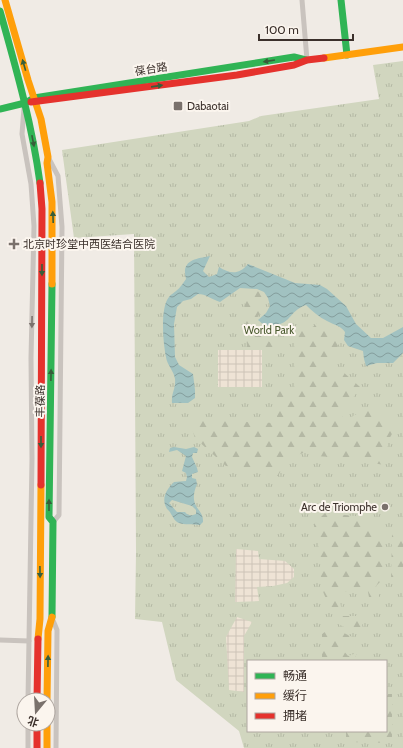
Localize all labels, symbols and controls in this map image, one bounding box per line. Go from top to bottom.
scale bar [259,16,353,42]
text: 100 m [265,22,299,37]
one-way arrow [263,58,275,64]
one-way arrow [20,59,26,71]
street label: 葆台路 [134,60,168,78]
one-way arrow [151,83,163,89]
place label: Dabaotai [187,99,229,113]
marker: Dabaotai [172,100,184,112]
one-way arrow [30,135,36,147]
one-way arrow [49,211,56,223]
place label: 北京时珍堂中西医结合医院 [23,237,155,251]
marker: 北京时珍堂中西医结合医院 [8,238,20,250]
one-way arrow [39,264,45,277]
one-way arrow [29,316,35,329]
park label: World Park [244,323,294,337]
one-way arrow [48,368,54,381]
street label: 丰葆路 [33,384,47,418]
one-way arrow [38,436,44,449]
one-way arrow [46,498,52,511]
place label: Arc de Triomphe [301,500,377,514]
marker: Arc de Triomphe [380,502,390,512]
one-way arrow [37,566,43,579]
one-way arrow [45,654,51,667]
legend [247,660,387,732]
text: 畅通 [283,668,307,683]
text: 缓行 [283,688,307,703]
north arrow [16,692,56,732]
text: 拥堵 [283,708,307,723]
text: 北 [26,713,40,730]

